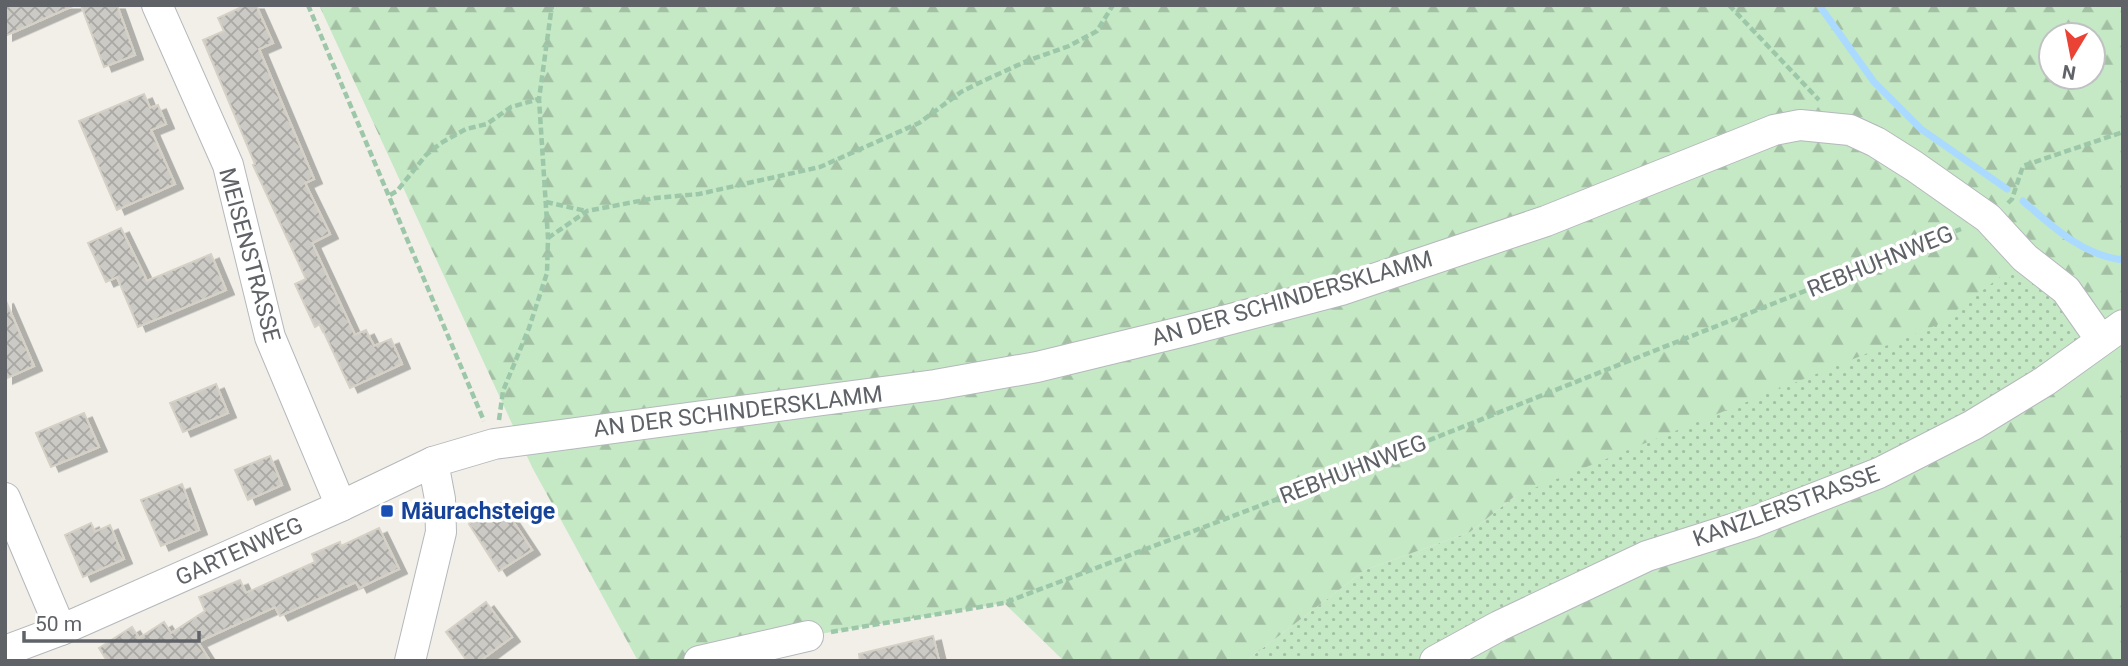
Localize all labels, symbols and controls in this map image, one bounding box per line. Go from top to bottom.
north arrow [2037,21,2107,91]
text: N [2061,60,2078,85]
street label: MEISENSTRASSE [213,165,286,345]
street label: REBHUHNWEG [1803,220,1957,303]
street label: AN DER SCHINDERSKLAMM [1149,245,1436,352]
street label: AN DER SCHINDERSKLAMM [592,380,884,443]
street label: REBHUHNWEG [1276,429,1430,510]
street label: KANZLERSTRASSE [1689,460,1883,553]
place label: Mäurachsteige [401,498,555,525]
marker: Mäurachsteige [379,503,395,519]
street label: GARTENWEG [171,511,307,592]
scale bar [24,600,200,644]
text: 50 m [35,612,82,636]

